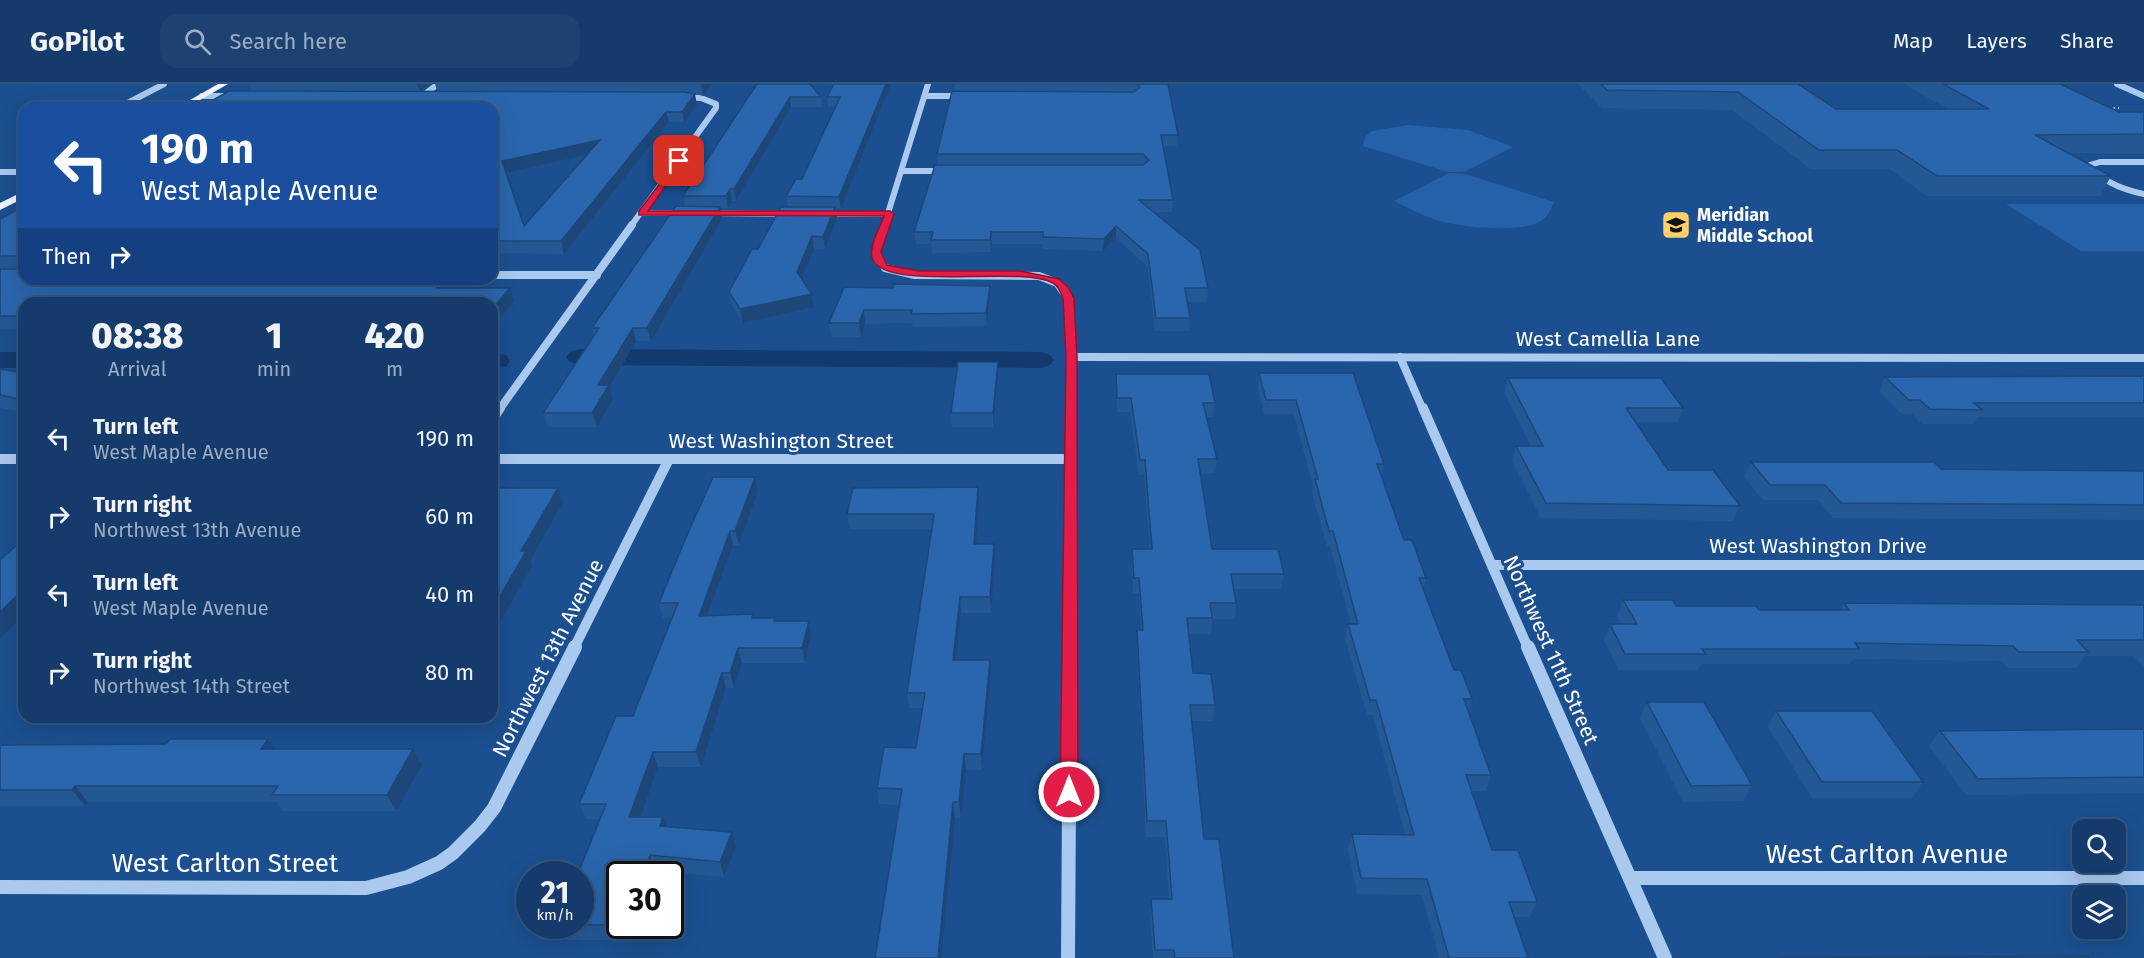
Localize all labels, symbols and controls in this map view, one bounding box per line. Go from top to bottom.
search box [160,14,580,68]
text: GoPilot [30,25,124,58]
icon: search [181,25,214,58]
text: Search here [229,28,347,55]
text: Map [1893,28,1933,54]
text: Layers [1966,28,2027,54]
text: Share [2060,28,2114,54]
text: 190 m [141,124,254,174]
icon: left [42,126,120,204]
pin [653,135,704,186]
icon: arrive [662,144,695,177]
text: West Maple Avenue [141,175,378,207]
place label: Meridian Middle School [1697,204,1814,247]
school or university icon: Meridian Middle School [1660,209,1692,241]
icon: right [103,240,136,273]
text: Then [42,243,91,270]
text: 08:38 [91,314,183,358]
text: 1 [265,314,282,358]
text: 420 [364,314,425,358]
street label: West Camellia Lane [1516,326,1700,352]
text: Arrival [108,357,167,381]
text: min [257,357,291,381]
text: m [386,357,403,381]
text: Turn left [93,413,178,440]
icon: left [42,422,75,455]
text: 190 m [416,425,474,452]
street label: West Washington Street [668,428,894,454]
text: West Maple Avenue [93,440,269,464]
text: Turn right [93,491,192,518]
icon: right [42,500,75,533]
text: 60 m [425,503,474,530]
text: Northwest 13th Avenue [93,518,301,542]
street label: West Washington Drive [1709,533,1927,559]
street label: Northwest 11th Street [1498,551,1605,749]
street label: Northwest 13th Avenue [487,555,609,761]
text: Turn left [93,569,178,596]
icon: left [42,578,75,611]
text: 40 m [425,581,474,608]
text: West Maple Avenue [93,596,269,620]
text: Turn right [93,647,192,674]
icon: right [42,656,75,689]
text: 80 m [425,659,474,686]
text: Northwest 14th Street [93,674,290,698]
position arrow [1037,760,1101,824]
map controls [2072,819,2126,939]
button: search [2072,819,2126,873]
street label: West Carlton Avenue [1766,839,2008,870]
street label: West Carlton Street [112,848,339,879]
speed limit sign: 30 [606,861,684,939]
text: 21 [541,875,569,911]
button: layers [2072,885,2126,939]
text: km/h [536,906,574,924]

